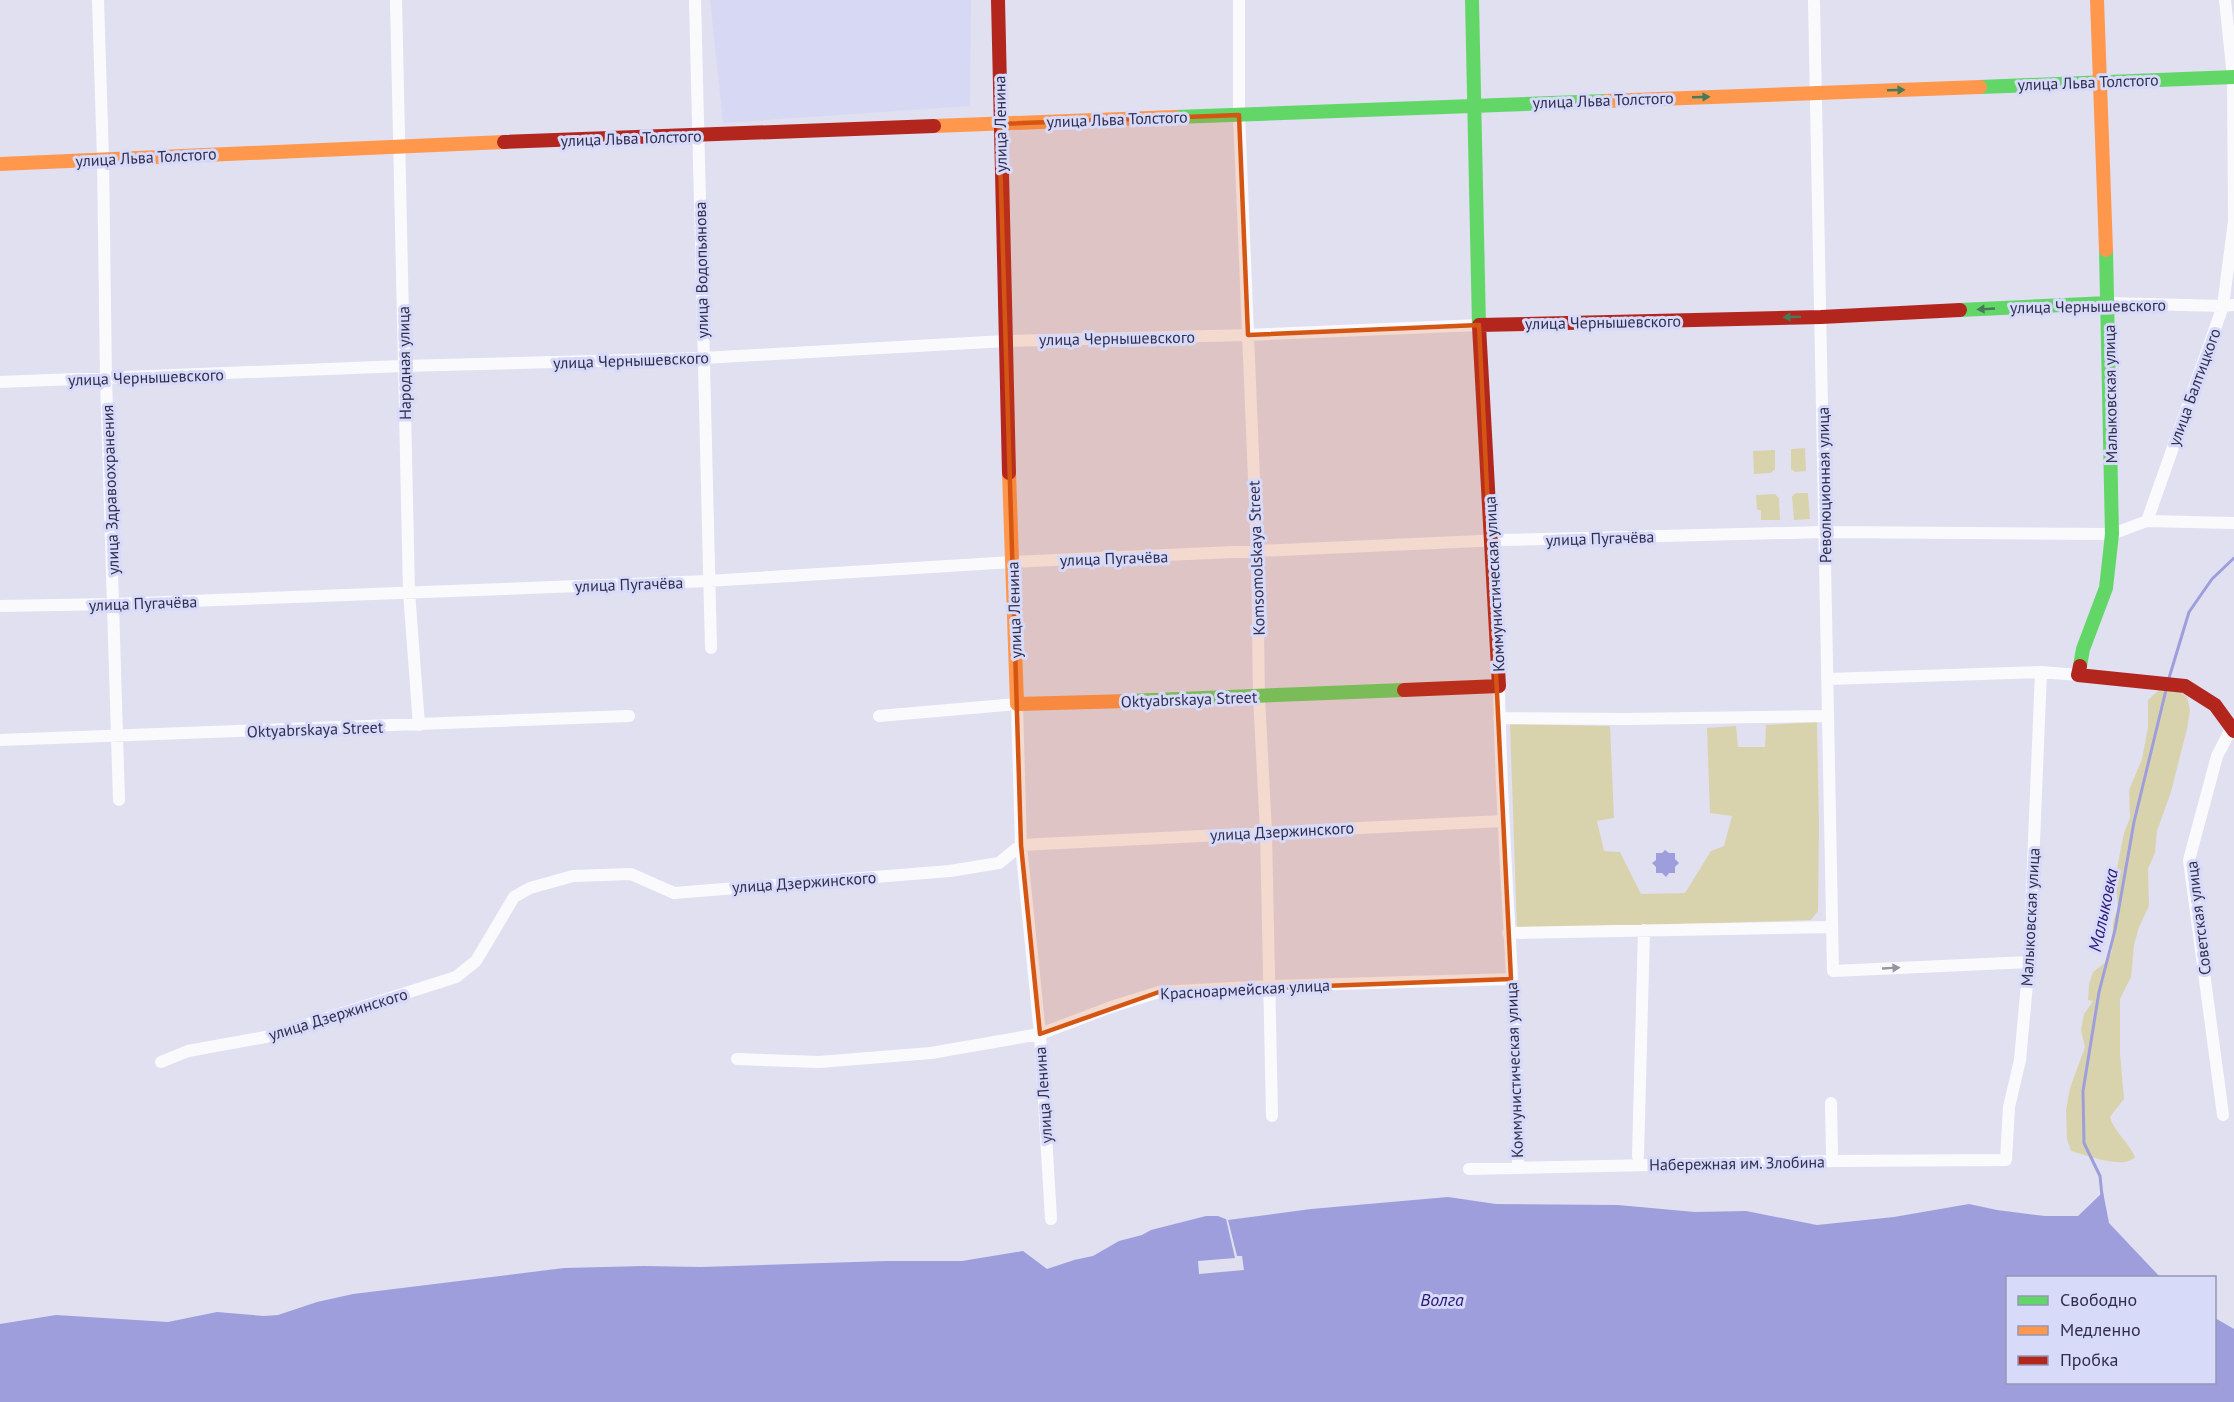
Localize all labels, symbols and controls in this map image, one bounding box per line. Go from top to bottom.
street label: улица Льва Толстого [2017,70,2159,94]
street label: улица Ленина [989,75,1011,173]
one-way arrow [1887,85,1906,94]
street label: улица Льва Толстого [1532,88,1674,112]
one-way arrow [1692,92,1711,102]
street label: улица Льва Толстого [1046,107,1188,131]
street label: улица Льва Толстого [560,126,702,150]
street label: улица Льва Толстого [75,143,217,171]
street label: улица Водопьянова [690,201,712,339]
street label: улица Чернышевского [2010,295,2166,317]
one-way arrow [1977,304,1996,313]
street label: Народная улица [393,306,415,420]
street label: улица Чернышевского [1525,311,1681,333]
one-way arrow [1782,313,1801,322]
street label: Малыковская улица [2099,325,2121,463]
street label: улица Балтицкого [2163,325,2225,449]
street label: улица Чернышевского [1039,327,1195,349]
street label: улица Чернышевского [553,347,709,373]
street label: улица Чернышевского [68,364,224,390]
street label: улица Здравоохранения [97,405,123,575]
street label: Революционная улица [1813,407,1835,563]
street label: Komsomolskaya Street [1243,480,1269,636]
street label: Коммунистическая улица [1479,496,1509,672]
street label: улица Пугачёва [1545,526,1655,550]
street label: улица Пугачёва [1059,546,1169,570]
street label: улица Ленина [1002,561,1026,659]
street label: улица Пугачёва [574,572,684,596]
street label: улица Пугачёва [88,591,198,615]
street label: Oktyabrskaya Street [1121,687,1258,711]
street label: Oktyabrskaya Street [247,717,384,741]
street label: улица Дзержинского [1209,817,1355,845]
street label: Малыковская улица [2016,847,2044,987]
street label: Советская улица [2181,860,2215,976]
water label: Малыковка [2083,866,2123,954]
street label: улица Дзержинского [731,867,877,897]
one-way arrow [1882,963,1901,972]
street label: Красноармейская улица [1160,975,1330,1003]
street label: Коммунистическая улица [1501,982,1527,1158]
street label: улица Дзержинского [266,983,410,1045]
street label: улица Ленина [1030,1046,1056,1144]
street label: Набережная им. Злобина [1649,1151,1825,1175]
legend [2006,1276,2216,1384]
water label: Волга [1420,1288,1464,1311]
text: Свободно [2060,1288,2137,1311]
text: Медленно [2060,1318,2141,1341]
text: Пробка [2060,1348,2118,1371]

